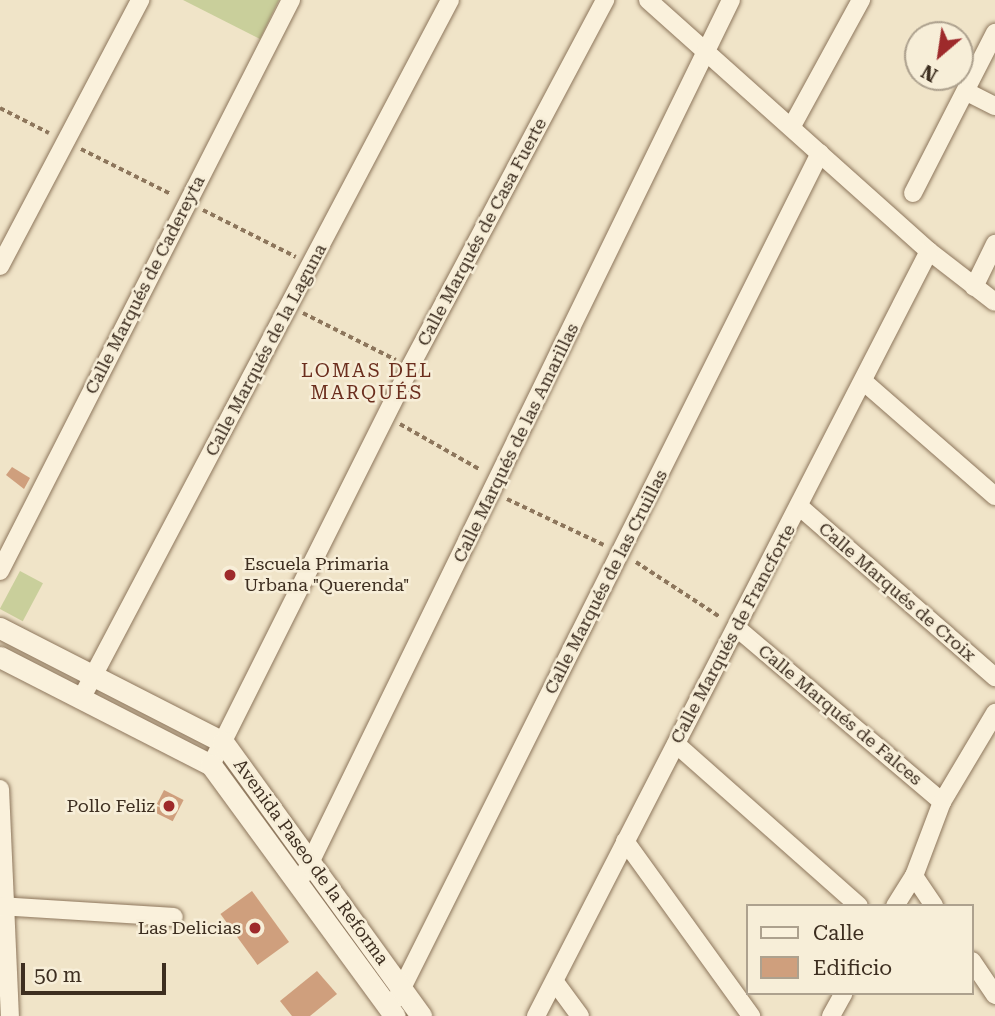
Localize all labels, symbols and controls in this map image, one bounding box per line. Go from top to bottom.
north arrow [904,21,974,91]
text: N [918,59,942,87]
street label: Calle Marqués de Casa Fuerte [413,114,551,350]
street label: Calle Marqués de Cadereyta [80,172,210,398]
street label: Calle Marqués de la Laguna [201,240,331,460]
street label: Calle Marqués de las Amarillas [449,320,583,566]
district label: LOMAS DEL MARQUÉS [302,360,432,404]
street label: Calle Marqués de las Cruillas [540,466,672,698]
street label: Calle Marqués de Croix [814,518,980,666]
street label: Calle Marqués de Francforte [666,521,800,747]
place label: Escuela Primaria Urbana "Querenda" [244,554,409,596]
marker: Escuela Primaria Urbana "Querenda" [222,567,238,583]
street label: Calle Marqués de Falces [754,640,926,790]
street label: Avenida Paseo de la Reforma [229,755,393,969]
place label: Pollo Feliz [67,795,155,817]
marker: Pollo Feliz [161,798,177,814]
legend [746,904,974,995]
place label: Las Delicias [138,917,241,939]
marker: Las Delicias [247,920,263,936]
text: Calle [813,921,864,945]
scale bar [24,950,170,994]
text: Edificio [813,956,892,980]
text: 50 m [34,963,82,987]

